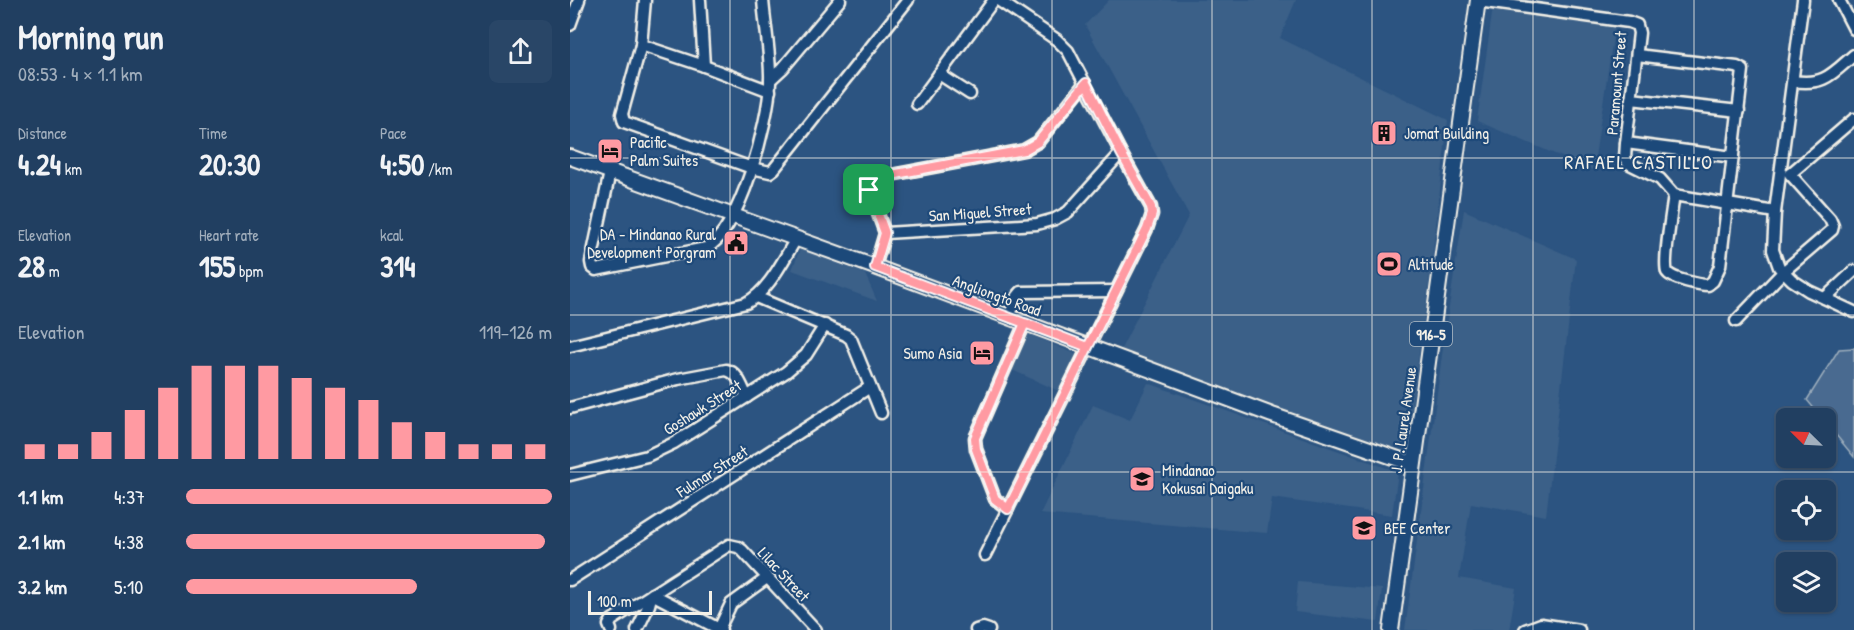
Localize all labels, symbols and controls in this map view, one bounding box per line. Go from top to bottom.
text: Morning run [18,15,164,59]
button: share [489,20,552,83]
street label: Paramount Street [1601,30,1632,136]
text: 08:53 · 4 × 1.1 km [18,60,143,87]
building icon: Jomat Building [1369,118,1399,148]
text: Distance [18,122,67,144]
text: Time [199,122,227,144]
text: Pace [380,122,407,144]
place label: Jomat Building [1404,122,1489,144]
place label: Pacific Palm Suites [630,131,698,171]
hotel icon: Pacific Palm Suites [595,136,625,166]
text: 4.24 [18,144,61,184]
text: 20:30 [199,144,260,184]
text: 4:50 [380,144,424,184]
district label: RAFAEL CASTILLO [1564,148,1714,175]
text: km [61,158,82,180]
text: /km [424,158,452,180]
pin [843,164,894,215]
icon: arrive [852,173,885,206]
street label: San Miguel Street [928,197,1032,227]
place label: DA - Mindanao Rural Development Porgram [587,223,717,263]
text: Elevation [18,224,71,246]
text: Heart rate [199,224,259,246]
text: kcal [380,224,403,246]
public building icon: DA - Mindanao Rural Development Porgram [721,228,751,258]
text: 28 [18,246,45,286]
text: 155 [199,246,235,286]
text: 314 [380,246,416,286]
sports icon: Altitude [1374,249,1404,279]
place label: Altitude [1408,253,1454,275]
text: m [45,260,60,282]
text: bpm [235,260,263,282]
street label: Angliongto Road [950,269,1044,321]
text: Elevation [18,318,84,345]
text: 119–126 m [479,318,552,345]
road number: 916-5 [1410,322,1452,346]
hotel icon: Sumo Asia [967,338,997,368]
place label: Sumo Asia [903,342,962,364]
street label: J. P. Laurel Avenue [1385,365,1421,475]
street label: Goshawk Street [659,374,746,440]
north arrow [1776,408,1836,468]
map controls [1776,408,1836,612]
street label: Fulmar Street [671,439,752,503]
place label: Mindanao Kokusai Daigaku [1162,459,1254,499]
school or university icon: Mindanao Kokusai Daigaku [1127,464,1157,494]
button: locate [1776,480,1836,540]
text: 1.1 km [18,483,63,510]
text: 4:37 [114,483,145,510]
school or university icon: BEE Center [1349,513,1379,543]
place label: BEE Center [1384,517,1450,539]
text: 2.1 km [18,528,65,555]
text: 4:38 [114,528,144,555]
street label: Lilac Street [753,542,815,606]
button: layers [1776,552,1836,612]
text: 3.2 km [18,573,67,600]
text: 5:10 [114,573,143,600]
scale bar [588,588,712,616]
text: 100 m [597,590,632,612]

